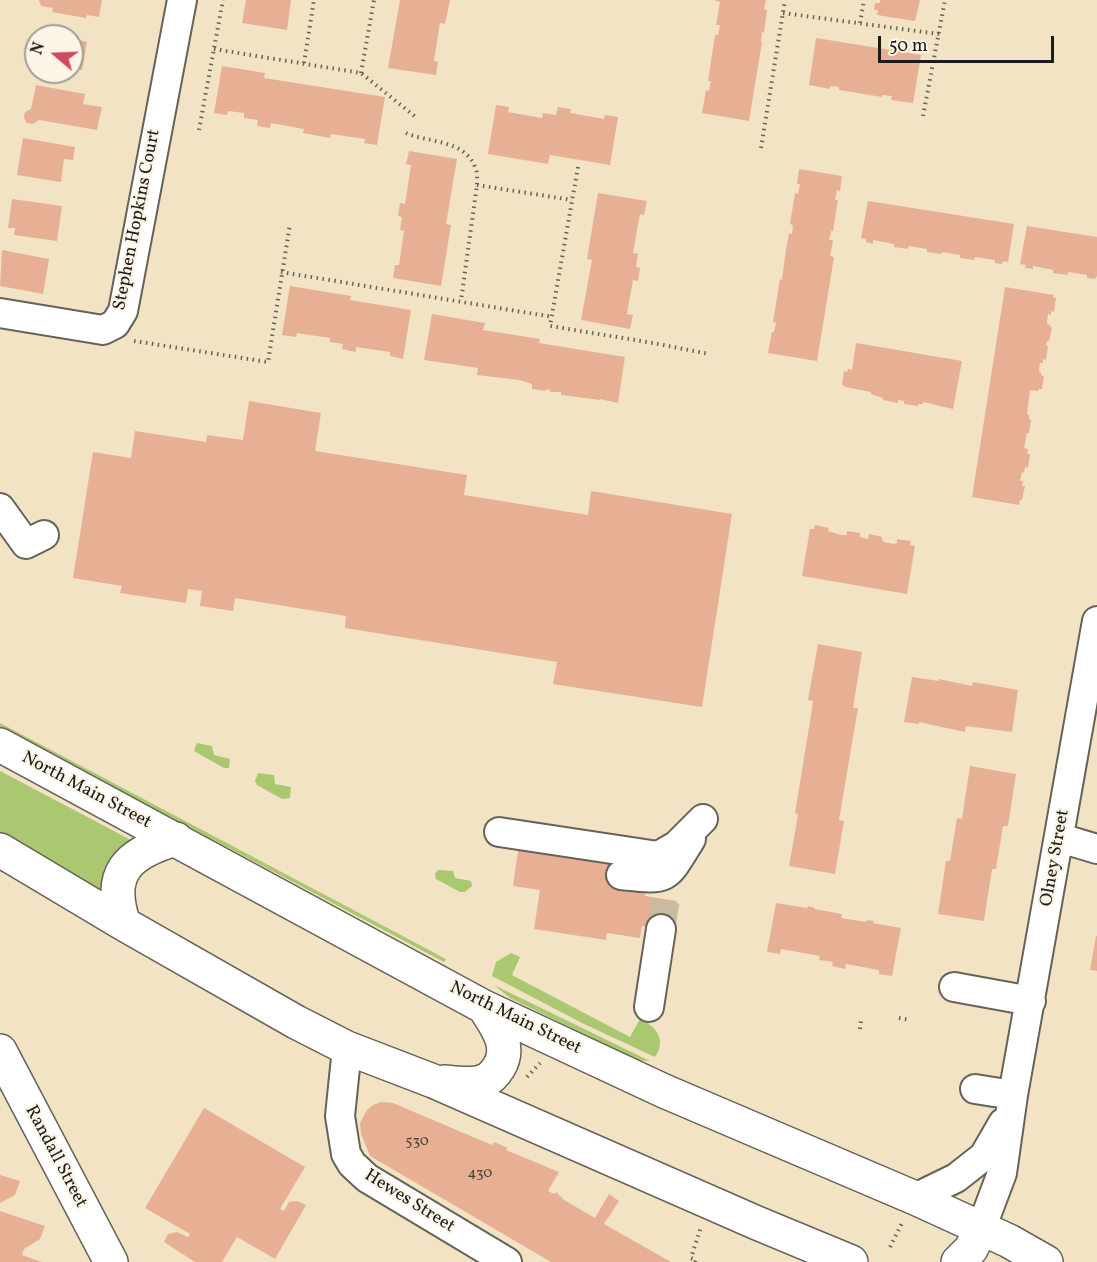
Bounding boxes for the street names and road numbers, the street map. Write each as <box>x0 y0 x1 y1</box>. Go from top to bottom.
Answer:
street label: Stephen Hopkins Court <box>110 128 166 312</box>
street label: North Main Street <box>17 748 155 834</box>
street label: Olney Street <box>1037 808 1075 908</box>
street label: North Main Street <box>446 978 584 1060</box>
street label: Randall Street <box>19 1102 91 1212</box>
street label: Hewes Street <box>360 1166 458 1238</box>

